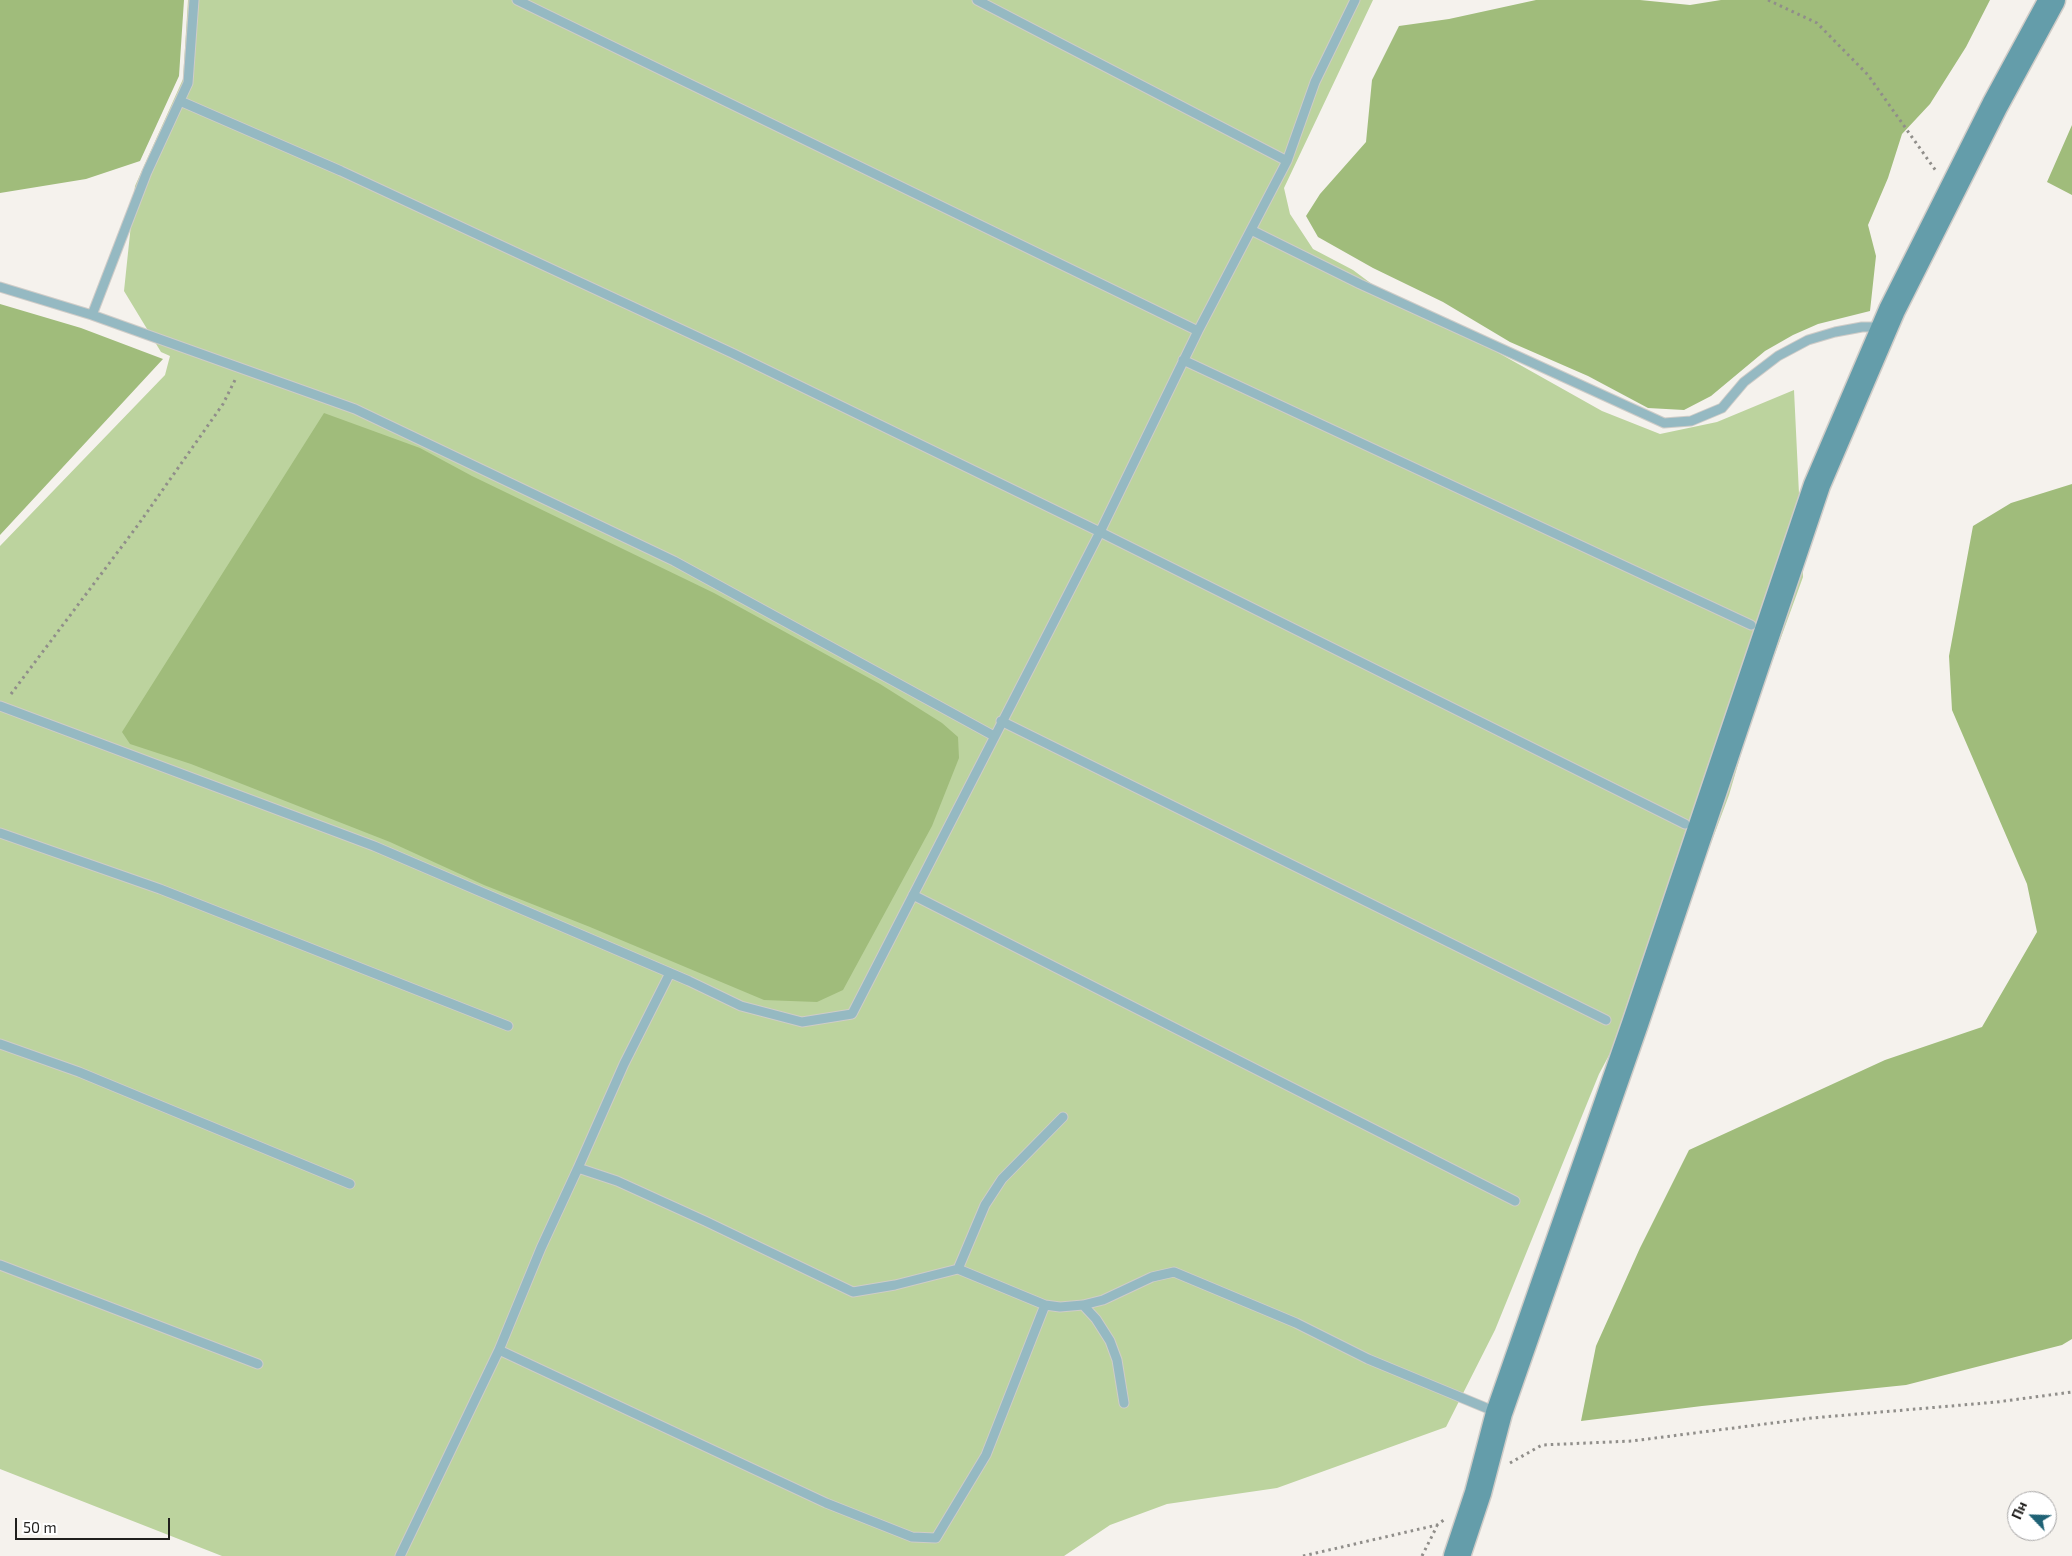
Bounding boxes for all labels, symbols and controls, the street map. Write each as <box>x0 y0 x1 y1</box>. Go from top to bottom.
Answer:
north arrow <box>2007 1491 2057 1541</box>
text: Пн <box>2007 1498 2030 1522</box>
scale bar <box>18 1508 172 1540</box>
text: 50 m <box>23 1518 57 1536</box>

